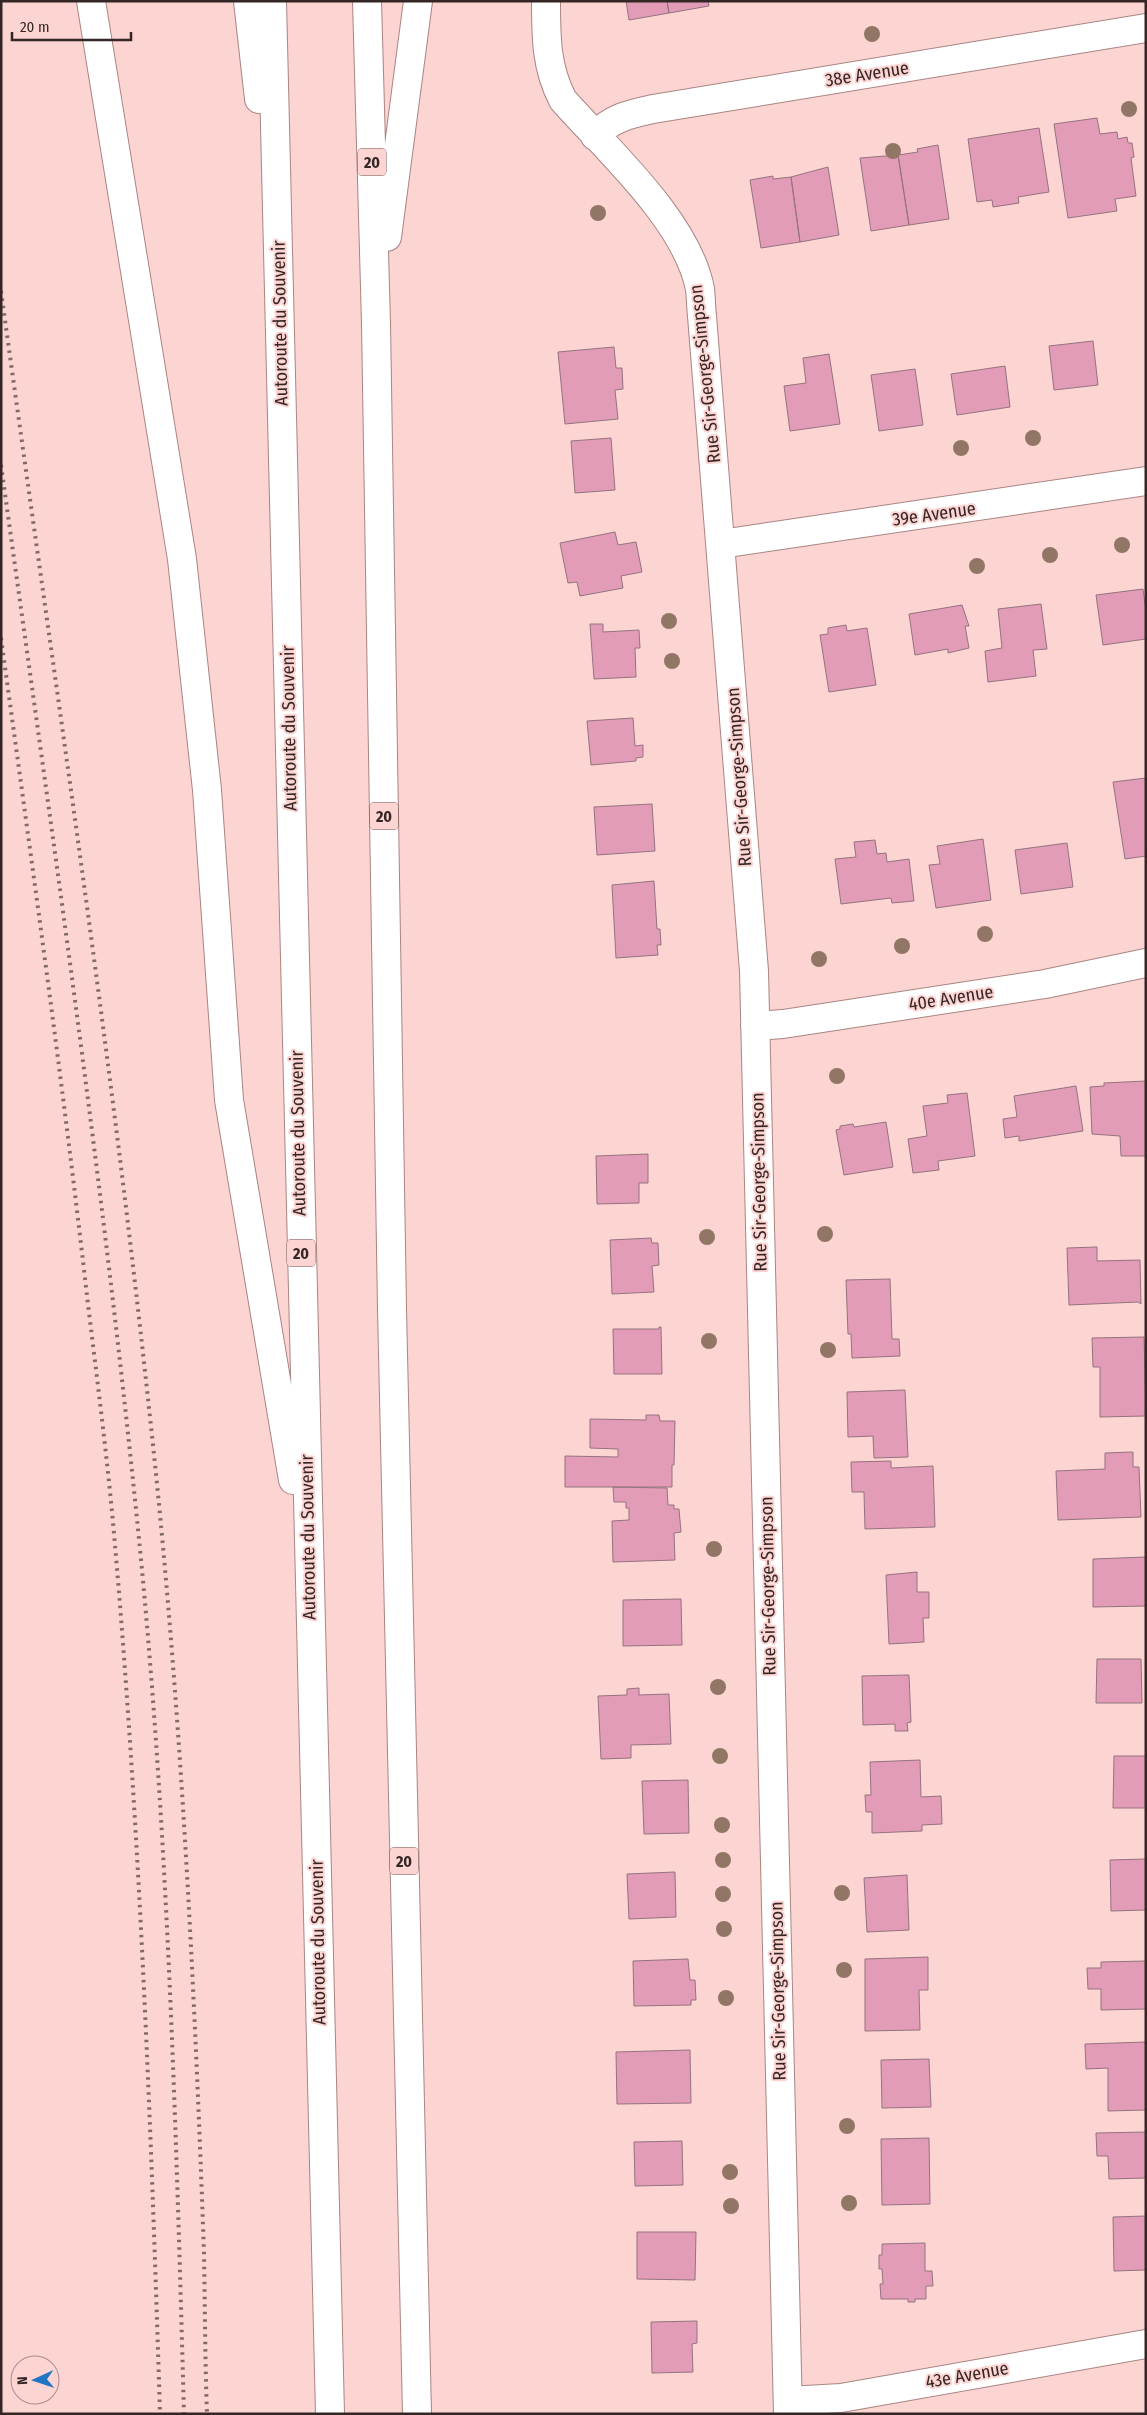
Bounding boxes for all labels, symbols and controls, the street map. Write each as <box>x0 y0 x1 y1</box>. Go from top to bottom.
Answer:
scale bar <box>12 10 131 42</box>
text: 20 m <box>20 18 50 36</box>
street label: 38e Avenue <box>824 57 910 91</box>
road number: 20 <box>358 148 386 176</box>
street label: Autoroute du Souvenir <box>268 239 292 406</box>
street label: Rue Sir-George-Simpson <box>685 284 725 464</box>
street label: 39e Avenue <box>891 497 977 531</box>
street label: Autoroute du Souvenir <box>277 644 301 811</box>
street label: Rue Sir-George-Simpson <box>722 687 756 867</box>
road number: 20 <box>370 802 398 829</box>
street label: 40e Avenue <box>907 980 995 1016</box>
street label: Autoroute du Souvenir <box>286 1049 310 1216</box>
street label: Rue Sir-George-Simpson <box>746 1092 772 1272</box>
road number: 20 <box>287 1240 315 1266</box>
street label: Autoroute du Souvenir <box>296 1453 320 1620</box>
street label: Rue Sir-George-Simpson <box>755 1496 781 1676</box>
road number: 20 <box>390 1848 418 1874</box>
street label: Autoroute du Souvenir <box>306 1858 330 2025</box>
street label: Rue Sir-George-Simpson <box>765 1901 791 2081</box>
north arrow <box>10 2355 60 2405</box>
street label: 43e Avenue <box>924 2357 1010 2393</box>
text: N <box>14 2376 31 2385</box>

